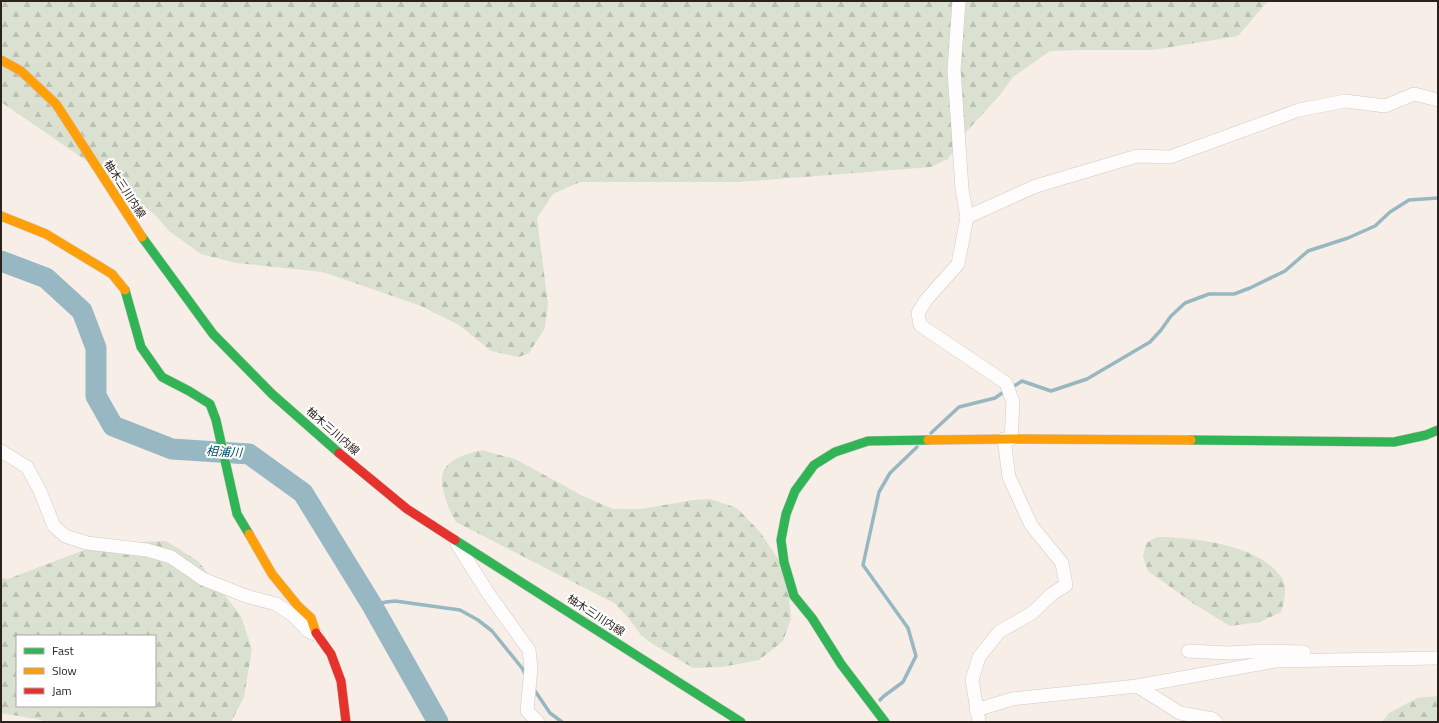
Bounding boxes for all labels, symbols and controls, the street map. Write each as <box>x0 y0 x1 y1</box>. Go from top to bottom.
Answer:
street label: 柚木三川内線 <box>100 157 150 221</box>
street label: 柚木三川内線 <box>303 403 363 459</box>
water label: 相浦川 <box>206 441 244 462</box>
street label: 柚木三川内線 <box>564 590 628 640</box>
legend <box>16 635 156 707</box>
text: Fast <box>52 641 75 660</box>
text: Slow <box>52 661 77 680</box>
text: Jam <box>52 681 72 700</box>

